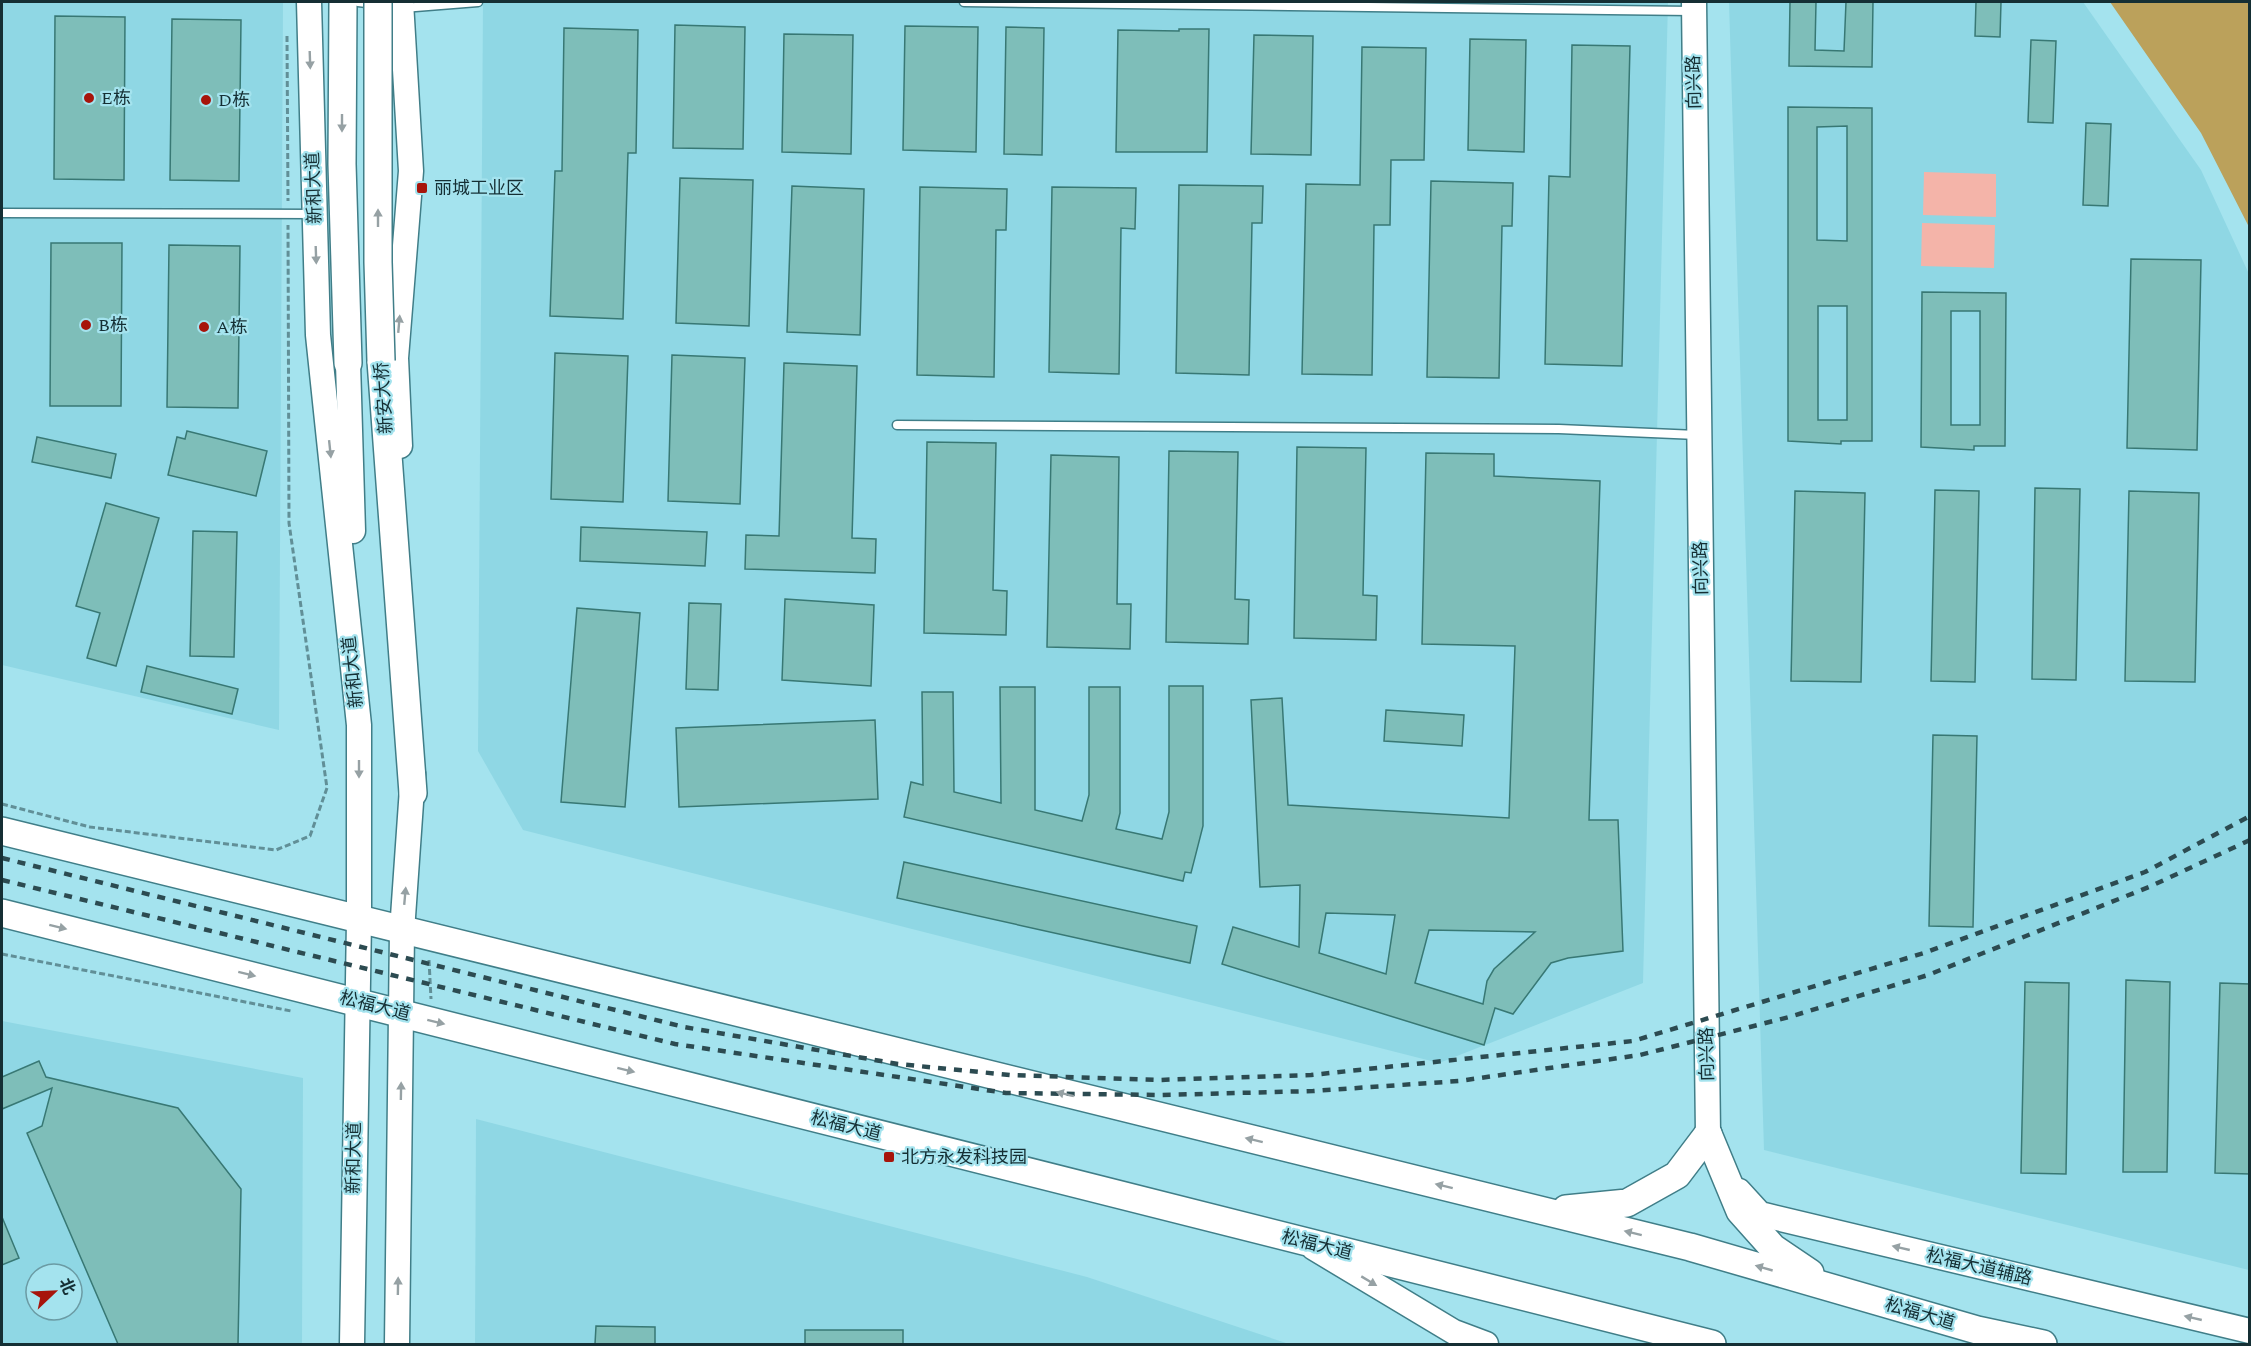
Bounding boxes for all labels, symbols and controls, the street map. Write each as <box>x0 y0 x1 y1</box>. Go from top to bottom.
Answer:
one-way arrow <box>306 50 315 69</box>
street label: 向兴路 <box>1680 55 1708 109</box>
place label: E栋 <box>101 85 131 112</box>
place label: D栋 <box>218 87 250 114</box>
marker: E栋 <box>82 91 96 105</box>
marker: D栋 <box>199 93 213 107</box>
one-way arrow <box>337 113 347 132</box>
street label: 新和大道 <box>299 152 329 224</box>
place label: 丽城工业区 <box>434 175 524 202</box>
marker: 丽城工业区 <box>415 181 429 195</box>
one-way arrow <box>373 209 383 228</box>
one-way arrow <box>311 245 321 264</box>
place label: B栋 <box>98 312 128 339</box>
place label: A栋 <box>216 314 248 341</box>
one-way arrow <box>394 314 404 333</box>
marker: B栋 <box>79 318 93 332</box>
marker: A栋 <box>197 320 211 334</box>
street label: 新安大桥 <box>368 361 400 435</box>
one-way arrow <box>325 440 335 459</box>
street label: 向兴路 <box>1687 541 1715 595</box>
street label: 新和大道 <box>336 635 370 709</box>
one-way arrow <box>354 759 364 778</box>
one-way arrow <box>400 887 410 906</box>
one-way arrow <box>49 923 67 933</box>
one-way arrow <box>238 970 257 980</box>
street label: 松福大道 <box>337 984 413 1028</box>
one-way arrow <box>427 1018 446 1028</box>
street label: 向兴路 <box>1693 1027 1721 1081</box>
one-way arrow <box>616 1066 635 1076</box>
one-way arrow <box>396 1082 406 1101</box>
one-way arrow <box>1056 1088 1074 1098</box>
street label: 松福大道 <box>808 1104 884 1148</box>
street label: 新和大道 <box>340 1122 368 1194</box>
one-way arrow <box>1245 1134 1264 1144</box>
place label: 北方永发科技园 <box>901 1144 1027 1171</box>
marker: 北方永发科技园 <box>882 1150 896 1164</box>
one-way arrow <box>1435 1181 1453 1191</box>
street label: 松福大道 <box>1279 1223 1355 1267</box>
one-way arrow <box>1624 1227 1642 1237</box>
street label: 松福大道辅路 <box>1923 1242 2035 1292</box>
one-way arrow <box>1891 1243 1910 1252</box>
north arrow <box>24 1262 84 1322</box>
one-way arrow <box>1755 1263 1773 1272</box>
text: 北 <box>53 1274 81 1299</box>
one-way arrow <box>1361 1276 1377 1287</box>
one-way arrow <box>393 1277 403 1296</box>
street label: 松福大道 <box>1882 1291 1958 1337</box>
one-way arrow <box>2183 1312 2202 1322</box>

